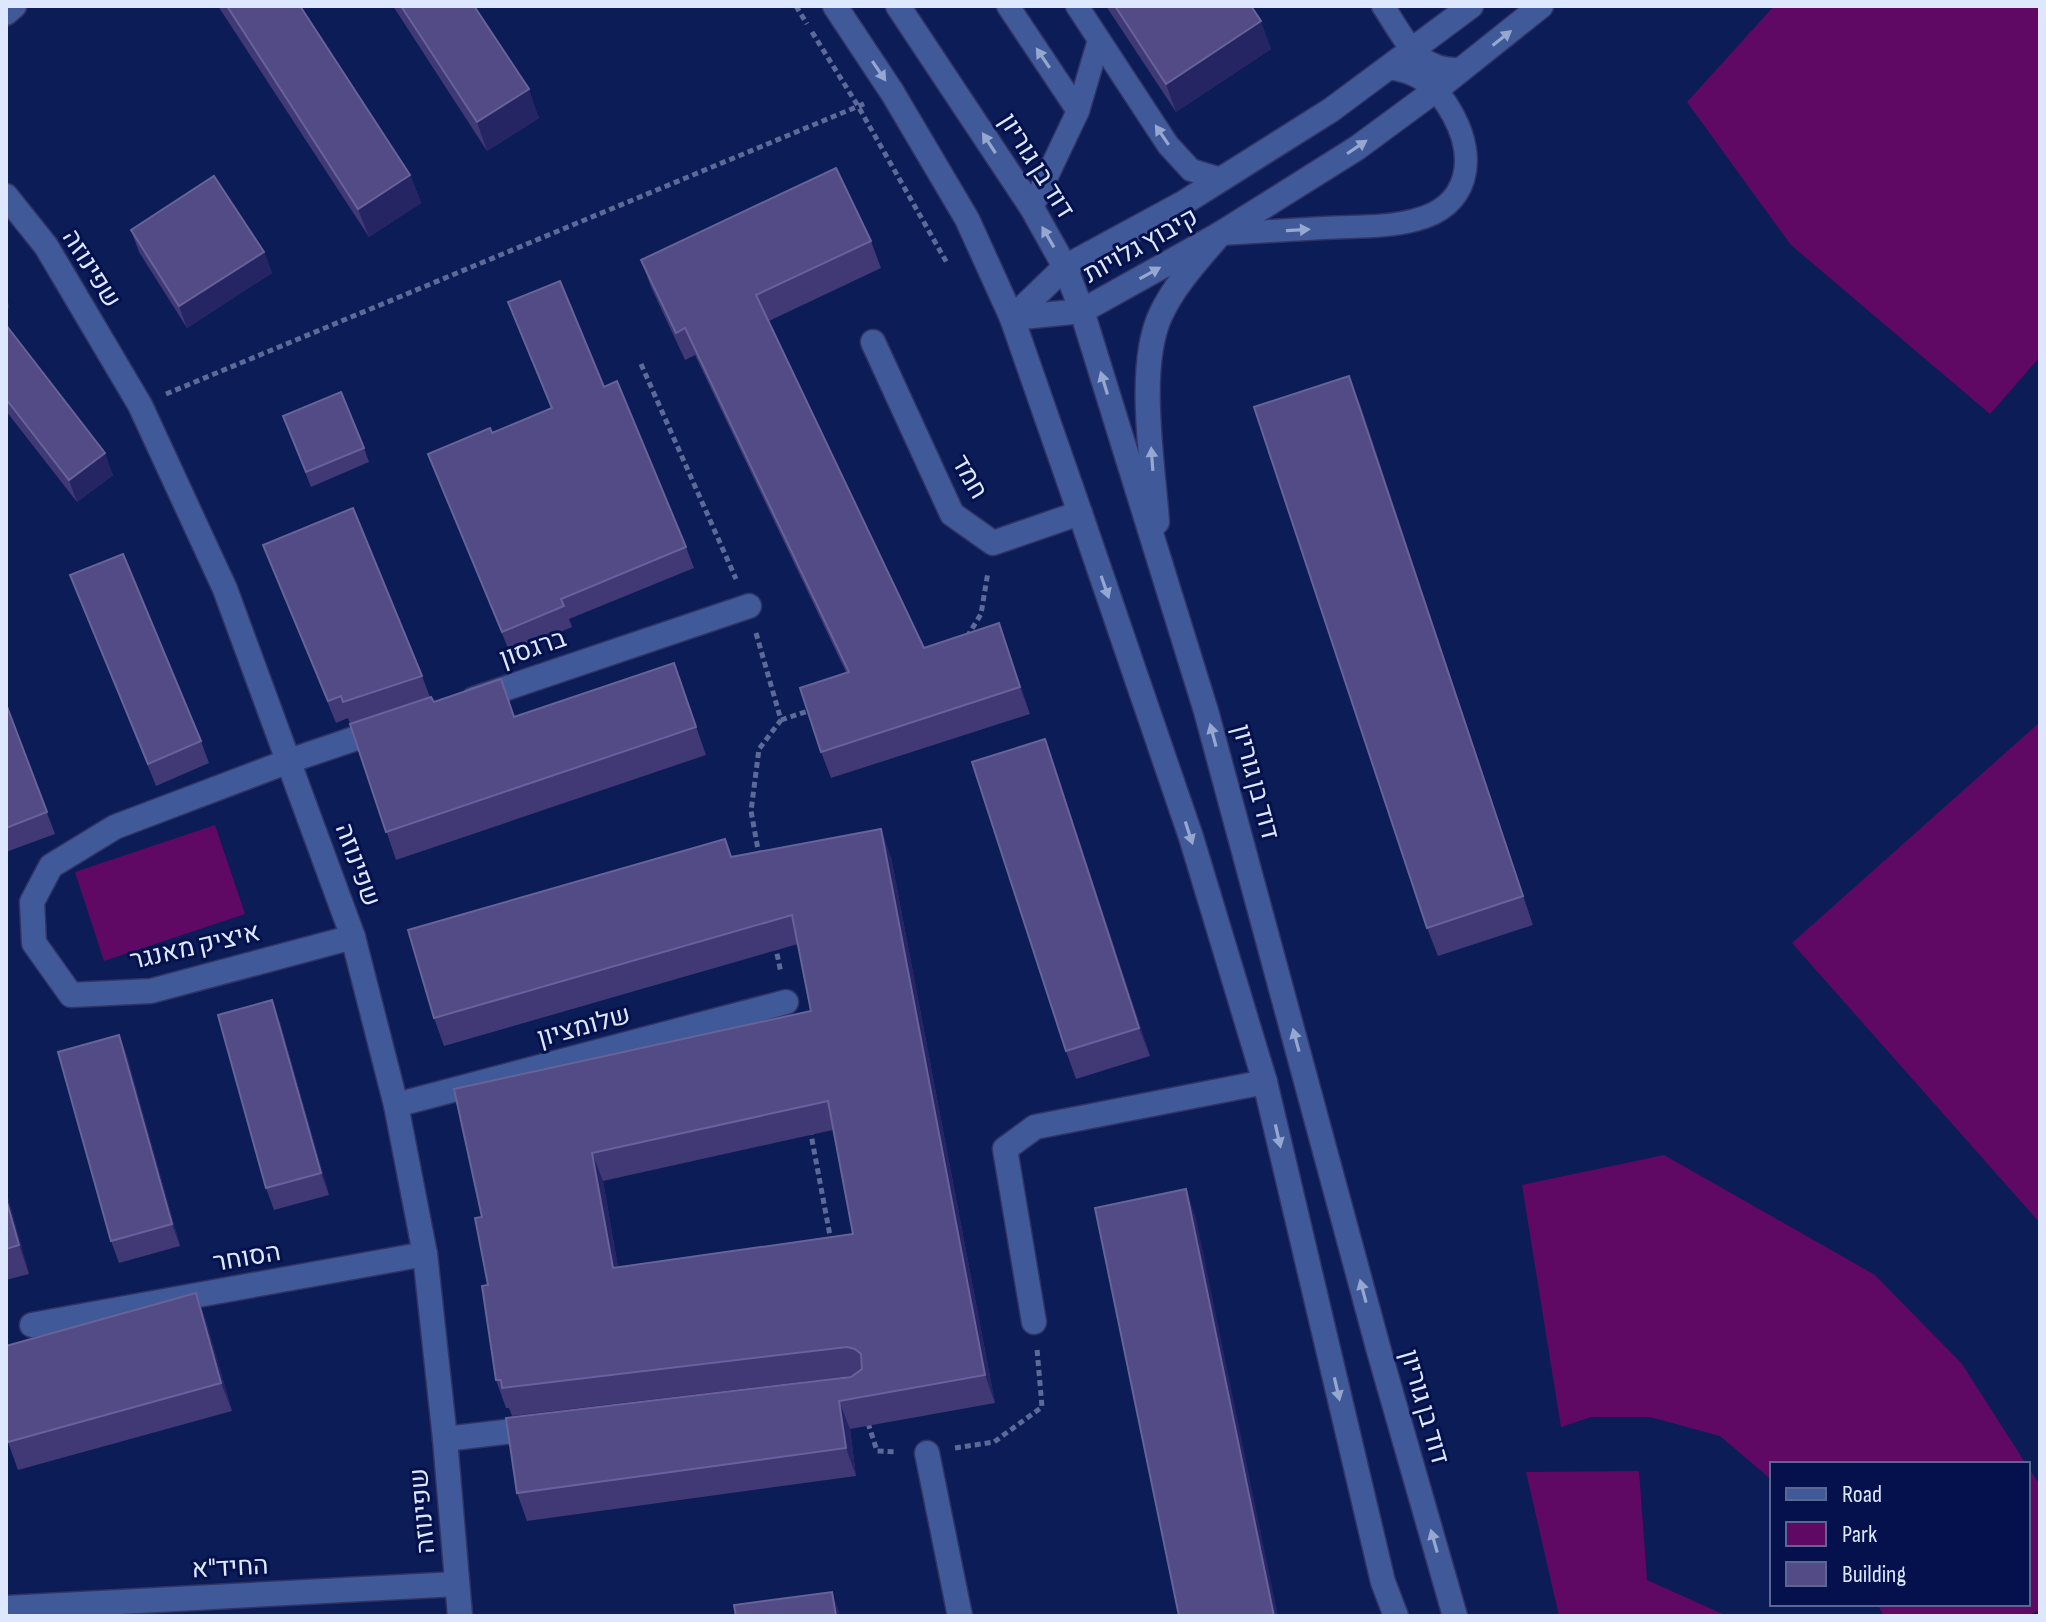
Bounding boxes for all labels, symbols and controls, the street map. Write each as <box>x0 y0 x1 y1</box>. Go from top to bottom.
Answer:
one-way arrow <box>1492 31 1513 47</box>
one-way arrow <box>1036 48 1051 69</box>
one-way arrow <box>871 60 885 82</box>
street label: דוד בן גוריון <box>992 108 1080 224</box>
one-way arrow <box>1155 124 1170 145</box>
one-way arrow <box>981 133 996 154</box>
one-way arrow <box>1346 140 1367 155</box>
street label: קיבוץ גלויות <box>1078 202 1204 290</box>
one-way arrow <box>1286 223 1311 236</box>
street label: שפינוזה <box>55 224 127 314</box>
one-way arrow <box>1041 226 1055 249</box>
one-way arrow <box>1139 266 1161 280</box>
one-way arrow <box>1097 370 1110 394</box>
one-way arrow <box>1145 446 1158 471</box>
street label: חמד <box>944 449 994 505</box>
one-way arrow <box>1100 575 1112 599</box>
street label: ברגסון <box>496 623 571 675</box>
street label: דוד בן גוריון <box>1225 721 1285 843</box>
one-way arrow <box>1206 722 1218 747</box>
street label: שפינוזה <box>328 819 386 911</box>
one-way arrow <box>1184 821 1196 845</box>
street label: איציק מאנגר <box>127 917 263 977</box>
street label: שלומציון <box>534 1000 634 1054</box>
one-way arrow <box>1289 1027 1301 1052</box>
one-way arrow <box>1272 1124 1284 1149</box>
street label: הסוחר <box>211 1237 283 1279</box>
one-way arrow <box>1356 1278 1369 1302</box>
street label: דוד בן גוריון <box>1393 1346 1455 1468</box>
one-way arrow <box>1331 1377 1344 1402</box>
legend <box>1770 1462 2030 1606</box>
street label: שפינוזה <box>404 1467 442 1555</box>
text: Road <box>1842 1480 1882 1509</box>
text: Park <box>1842 1520 1877 1549</box>
one-way arrow <box>1427 1528 1440 1552</box>
street label: החיד"א <box>191 1551 269 1585</box>
text: Building <box>1842 1560 1906 1589</box>

